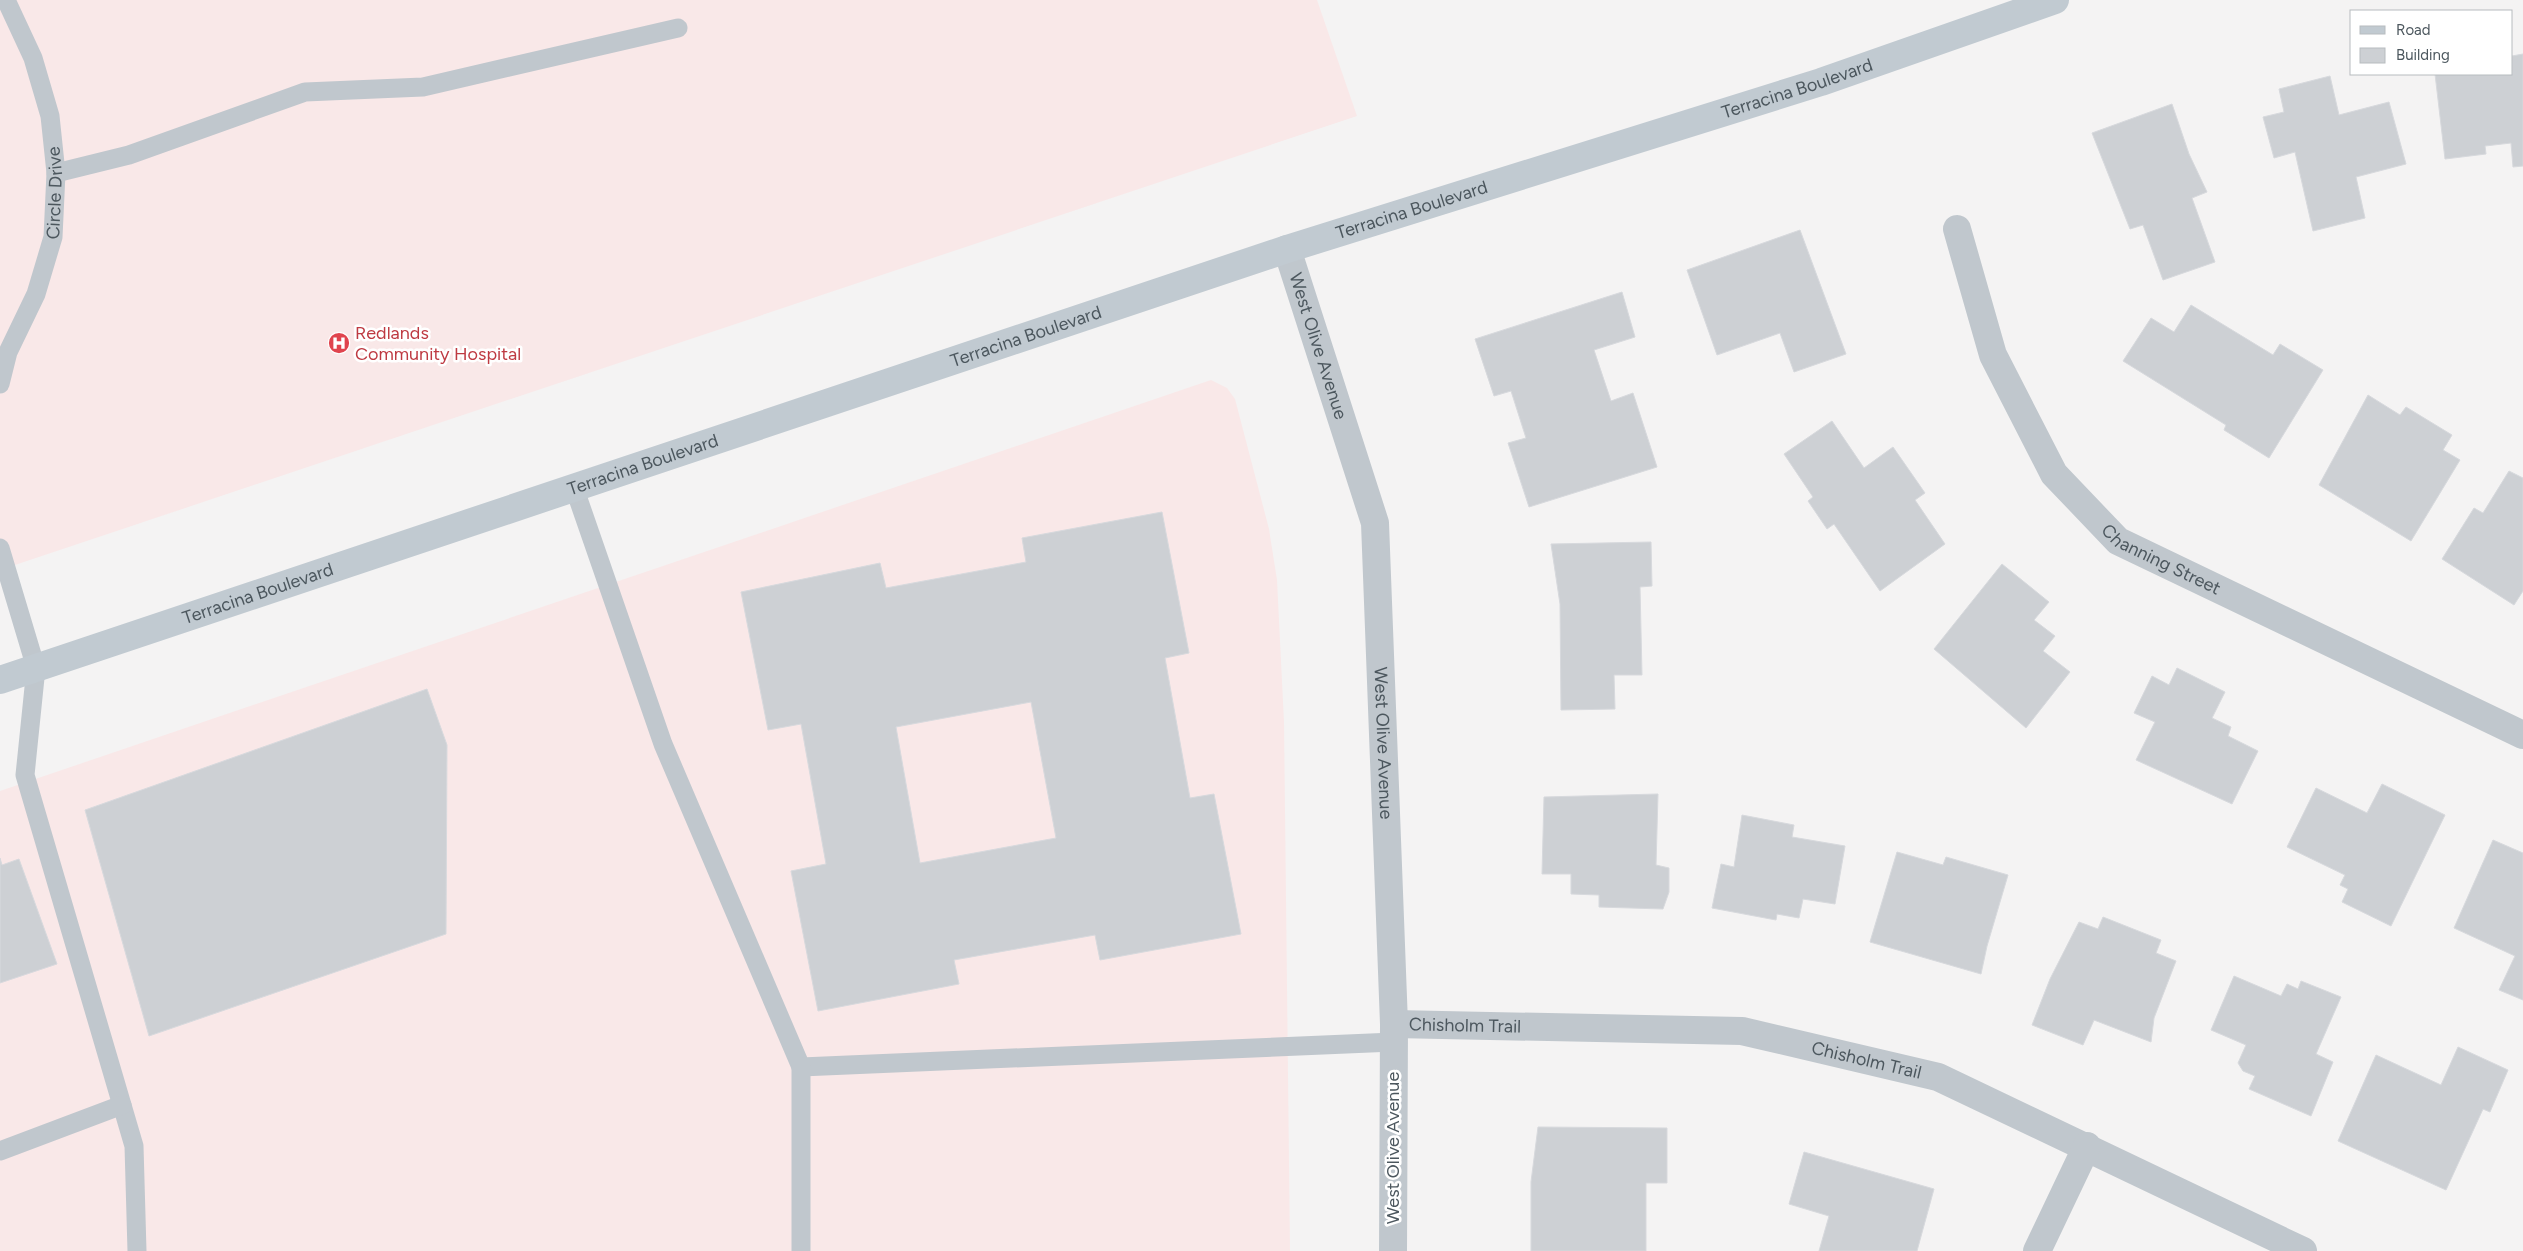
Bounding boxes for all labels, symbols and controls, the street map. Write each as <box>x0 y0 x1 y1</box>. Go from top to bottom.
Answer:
legend <box>2350 10 2513 75</box>
text: Road <box>2396 21 2431 39</box>
text: Building <box>2396 46 2450 64</box>
street label: Terracina Boulevard <box>1719 54 1876 123</box>
street label: Circle Drive <box>42 145 67 240</box>
street label: Terracina Boulevard <box>1333 176 1490 244</box>
street label: West Olive Avenue <box>1284 270 1352 422</box>
street label: Terracina Boulevard <box>948 301 1104 372</box>
place label: Redlands Community Hospital <box>355 322 521 365</box>
hospital icon: Redlands Community Hospital <box>327 331 351 355</box>
street label: Terracina Boulevard <box>565 429 721 500</box>
street label: Channing Street <box>2097 519 2224 600</box>
street label: Terracina Boulevard <box>180 558 336 629</box>
street label: West Olive Avenue <box>1369 666 1397 820</box>
street label: Chisholm Trail <box>1409 1013 1521 1038</box>
street label: Chisholm Trail <box>1809 1037 1924 1084</box>
street label: West Olive Avenue <box>1382 1072 1404 1224</box>

